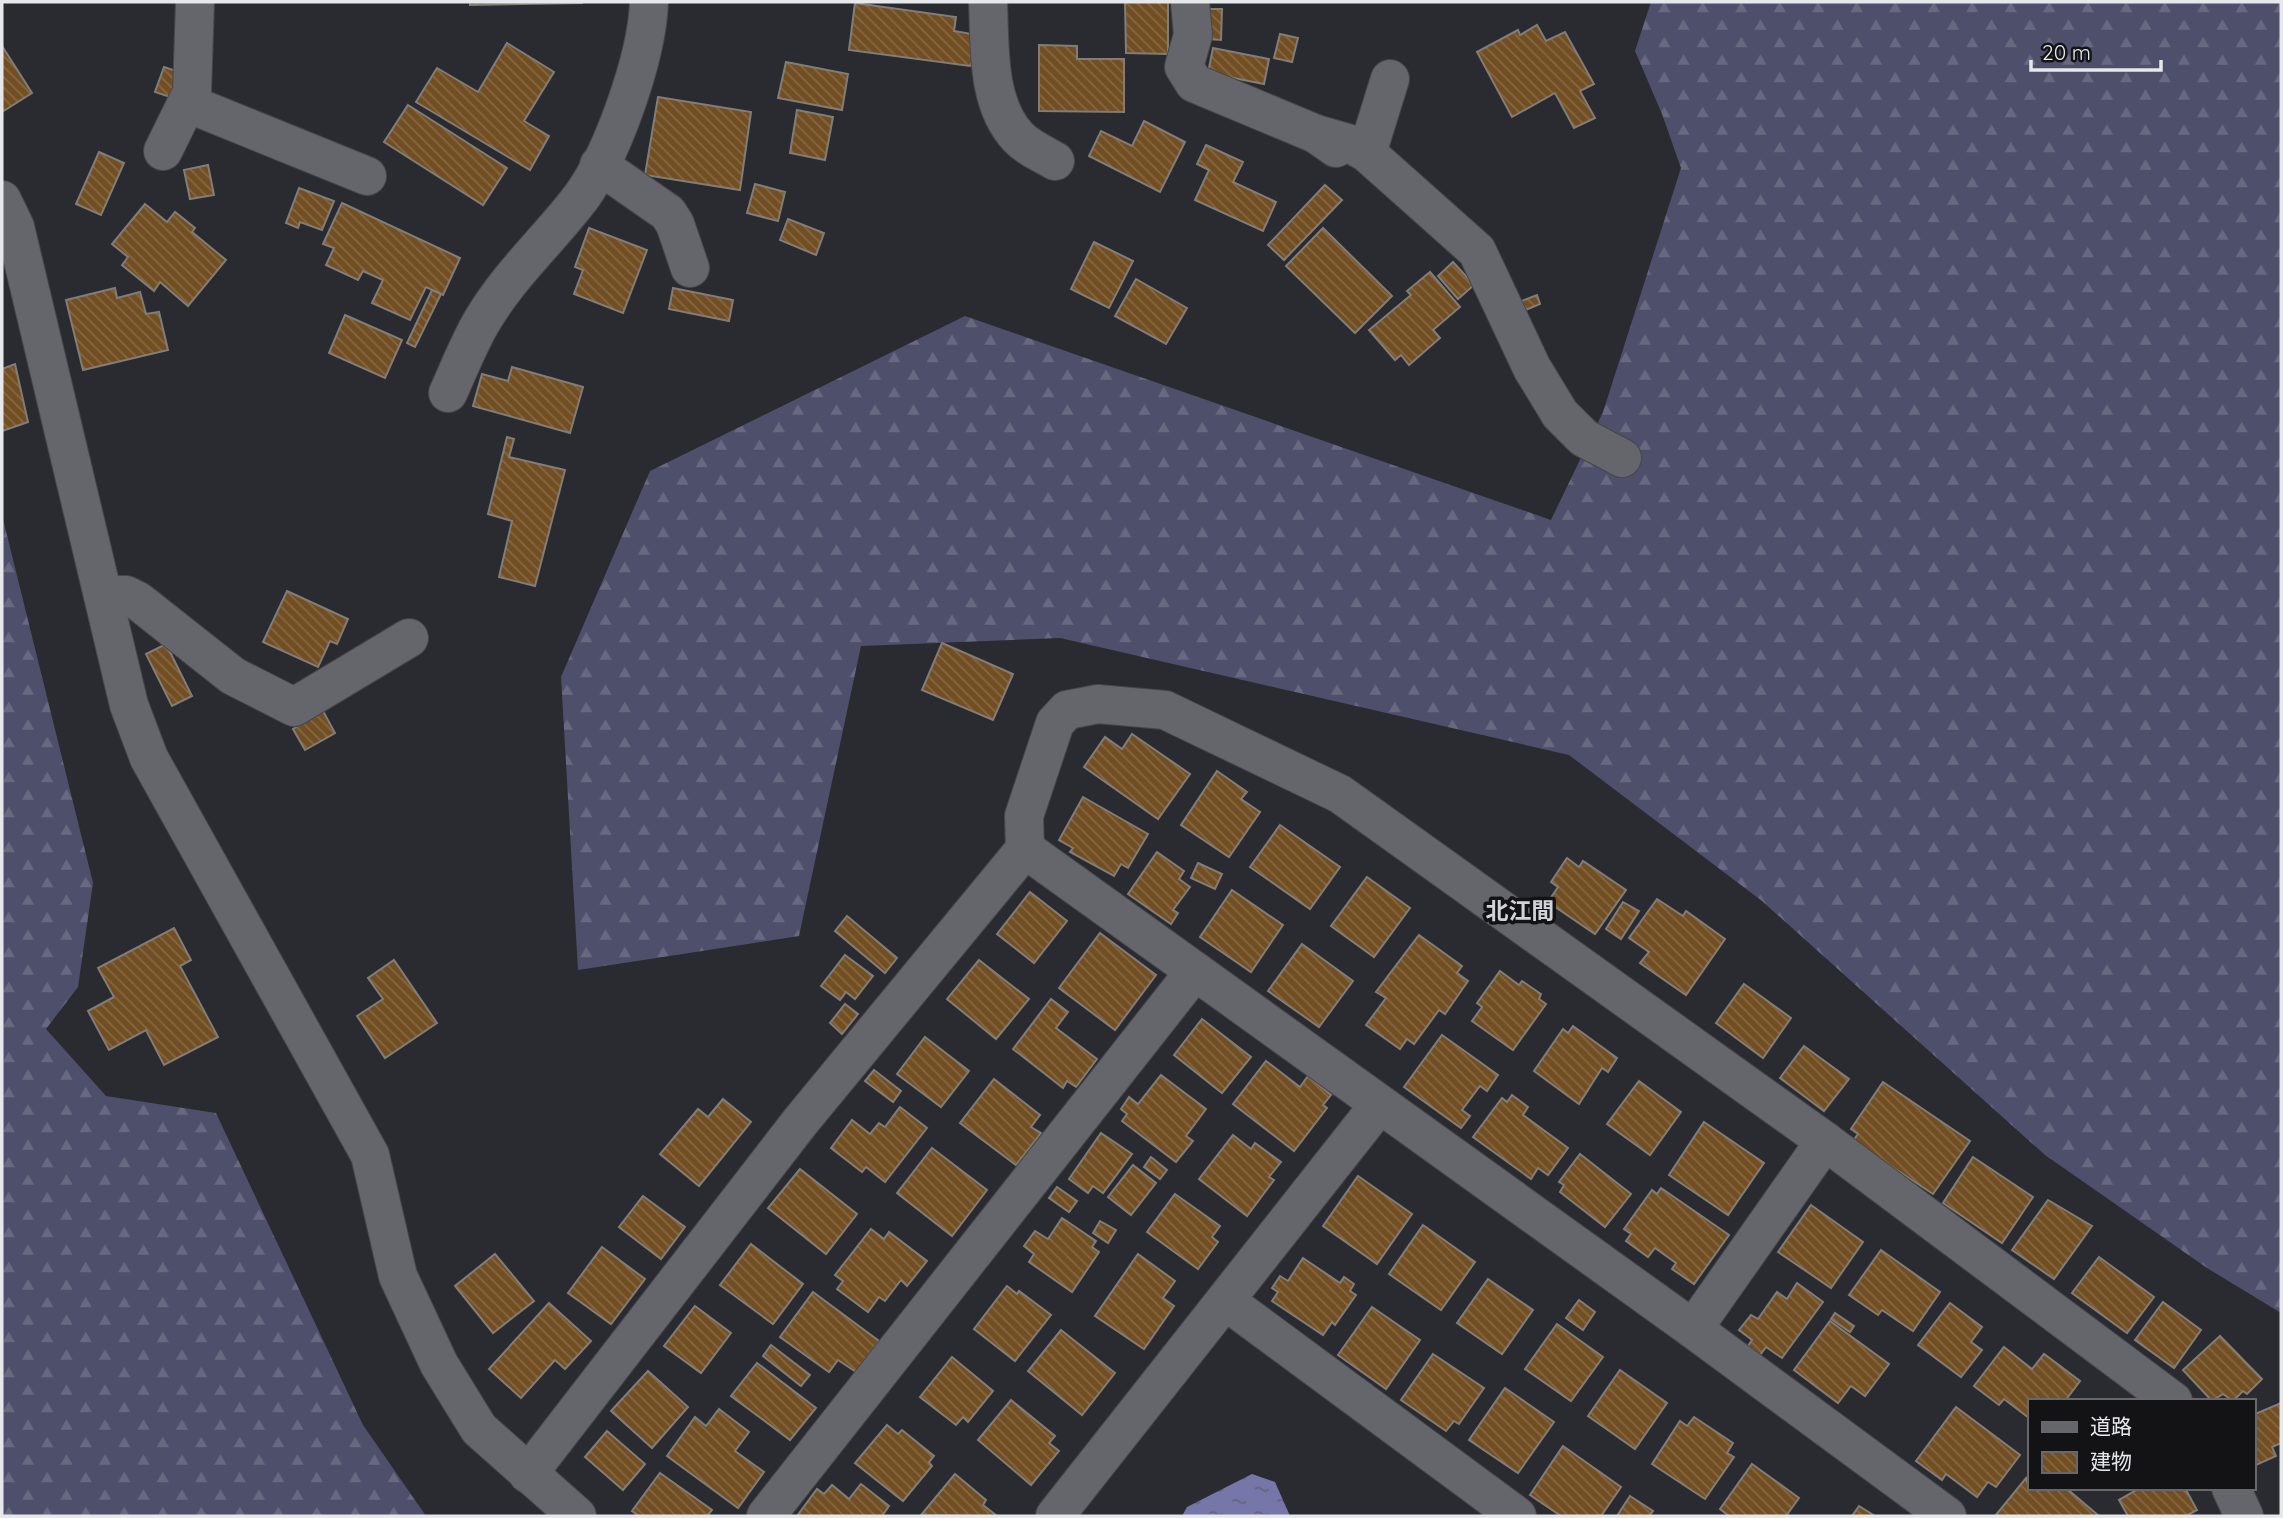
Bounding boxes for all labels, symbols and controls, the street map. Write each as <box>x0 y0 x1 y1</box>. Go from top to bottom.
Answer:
scale bar <box>2031 28 2160 72</box>
text: 20 m <box>2042 39 2091 65</box>
district label: 北江間 <box>1486 896 1555 925</box>
legend <box>2028 1399 2255 1490</box>
text: 道路 <box>2090 1413 2132 1439</box>
text: 建物 <box>2090 1448 2132 1474</box>

